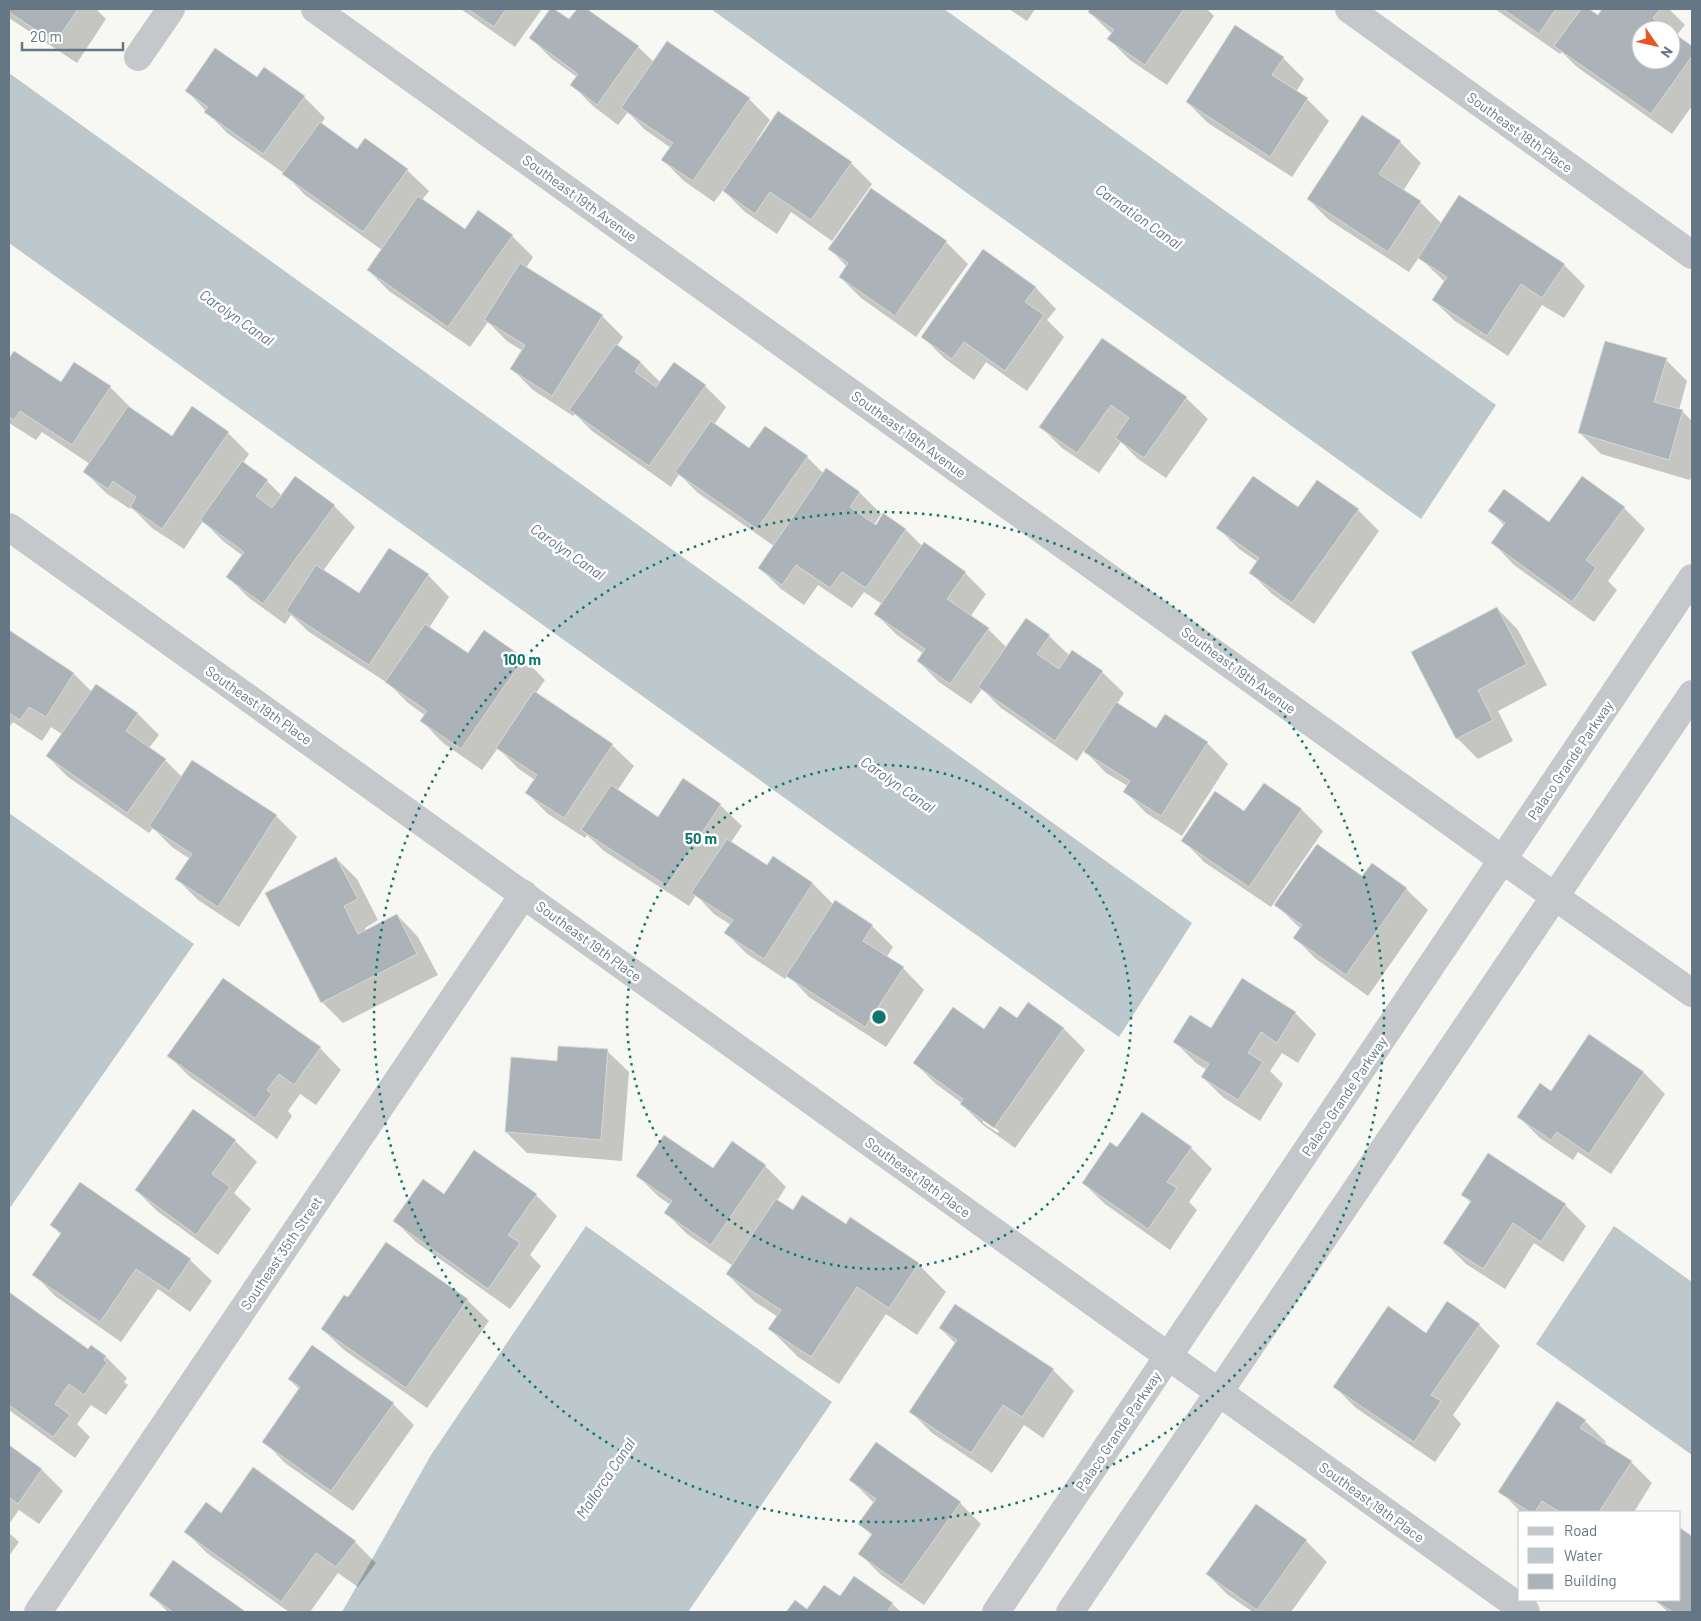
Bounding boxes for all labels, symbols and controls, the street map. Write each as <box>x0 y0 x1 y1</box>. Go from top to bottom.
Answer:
scale bar <box>22 20 124 52</box>
north arrow <box>1631 20 1681 70</box>
text: 20 m <box>30 27 62 45</box>
text: N <box>1658 44 1677 61</box>
street label: Southeast 18th Place <box>1464 88 1576 176</box>
street label: Southeast 19th Avenue <box>520 151 640 245</box>
water label: Carnation Canal <box>1092 180 1186 253</box>
water label: Carolyn Canal <box>196 285 278 350</box>
street label: Southeast 19th Avenue <box>849 387 969 481</box>
water label: Carolyn Canal <box>527 519 609 584</box>
street label: Southeast 19th Avenue <box>1179 623 1299 717</box>
text: 100 m <box>503 650 541 668</box>
street label: Southeast 19th Place <box>203 662 315 748</box>
street label: Palaco Grande Parkway <box>1524 697 1617 823</box>
water label: Carolyn Canal <box>857 752 939 817</box>
text: 50 m <box>685 829 717 847</box>
street label: Southeast 19th Place <box>533 897 645 985</box>
centre of rings <box>870 1008 888 1026</box>
street label: Palaco Grande Parkway <box>1298 1033 1391 1159</box>
street label: Southeast 19th Place <box>862 1133 974 1221</box>
street label: Southeast 35th Street <box>237 1193 325 1313</box>
street label: Palaco Grande Parkway <box>1072 1368 1165 1494</box>
water label: Mallorca Canal <box>572 1434 639 1521</box>
street label: Southeast 19th Place <box>1316 1458 1428 1546</box>
legend <box>1518 1511 1681 1601</box>
text: Road <box>1564 1521 1597 1539</box>
text: Water <box>1564 1546 1603 1564</box>
text: Building <box>1564 1571 1617 1589</box>

